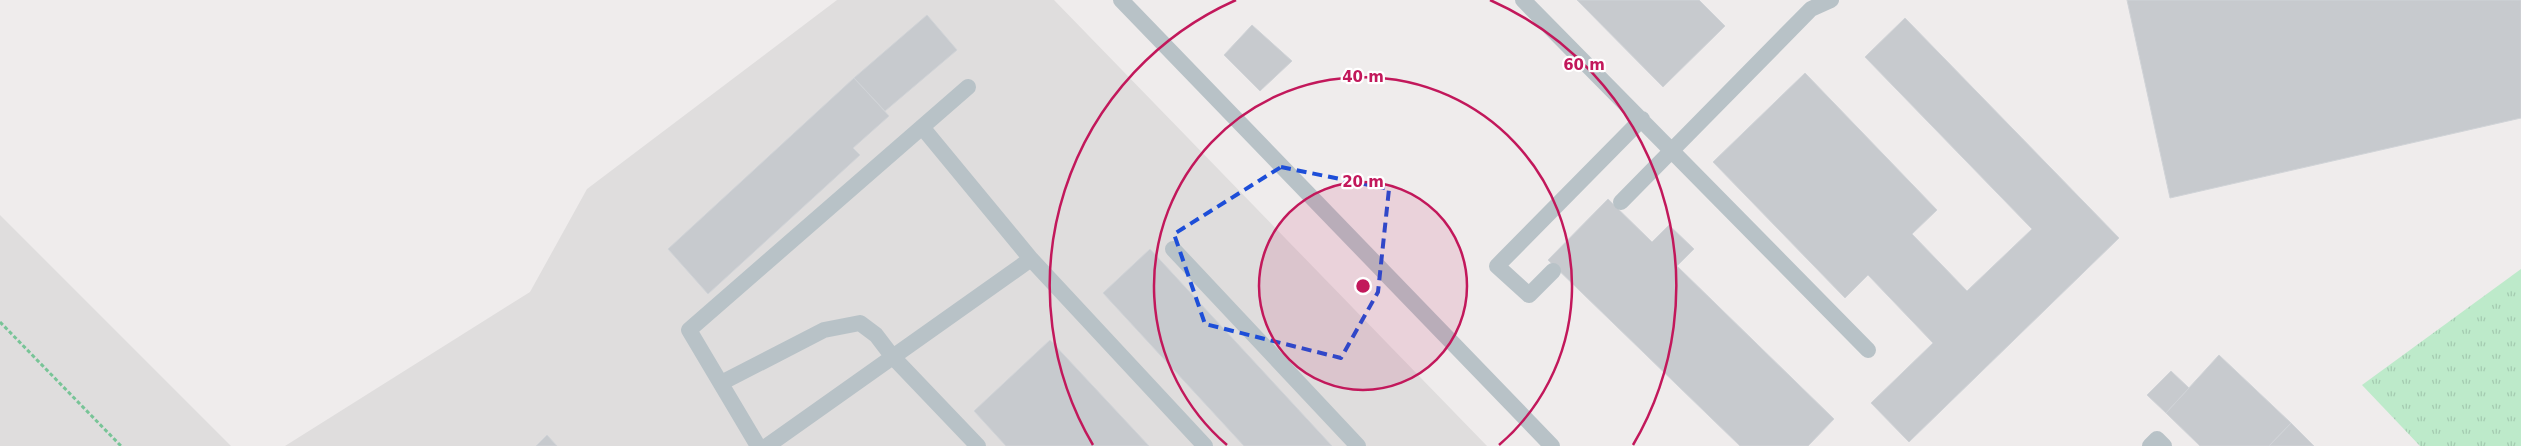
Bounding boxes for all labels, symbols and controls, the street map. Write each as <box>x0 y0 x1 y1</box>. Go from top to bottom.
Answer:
text: 60 m <box>1563 56 1605 74</box>
text: 40 m <box>1342 68 1384 86</box>
text: 20 m <box>1342 173 1384 191</box>
centre of rings <box>1354 277 1372 295</box>

